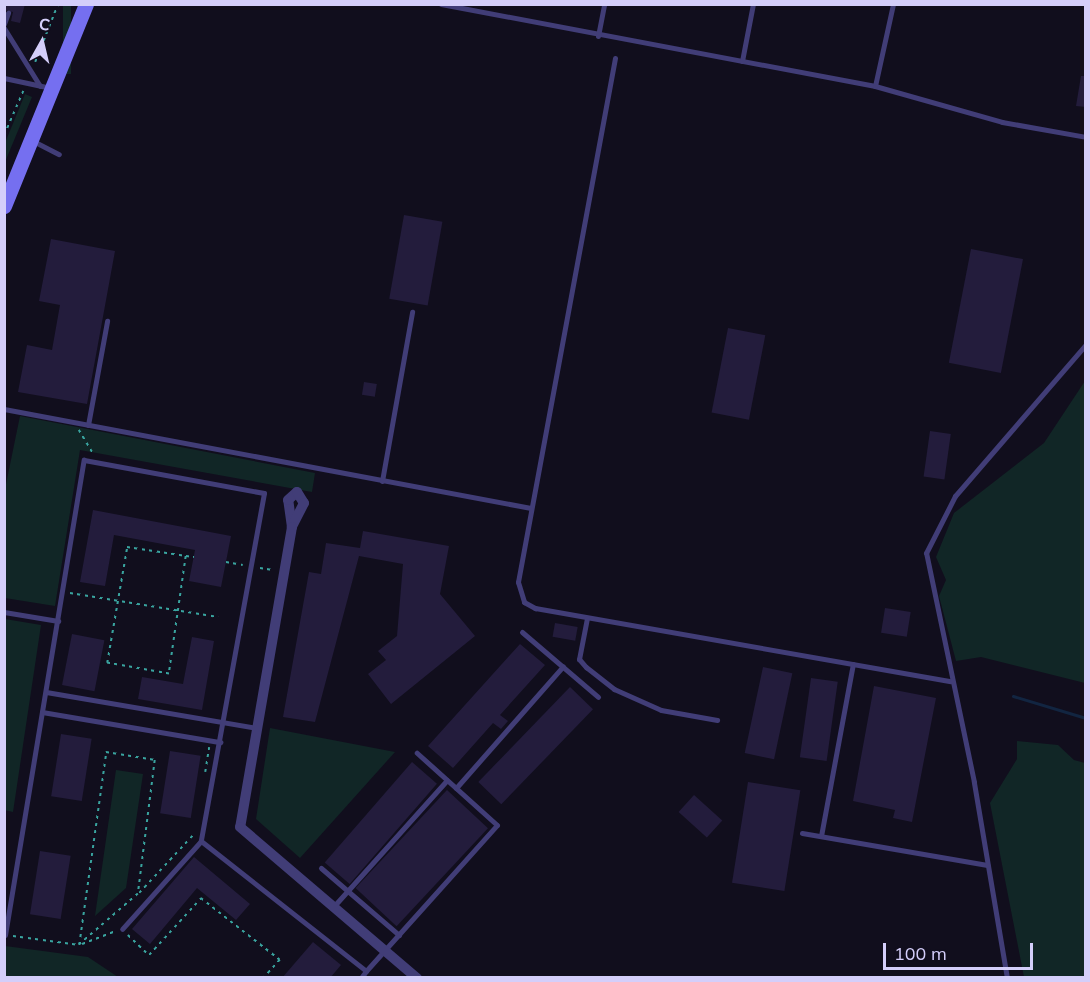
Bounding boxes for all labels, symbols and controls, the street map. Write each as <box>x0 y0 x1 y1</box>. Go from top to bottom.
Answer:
north arrow <box>12 12 72 72</box>
text: С <box>38 14 51 35</box>
scale bar <box>886 931 1036 969</box>
text: 100 m <box>894 942 947 965</box>

